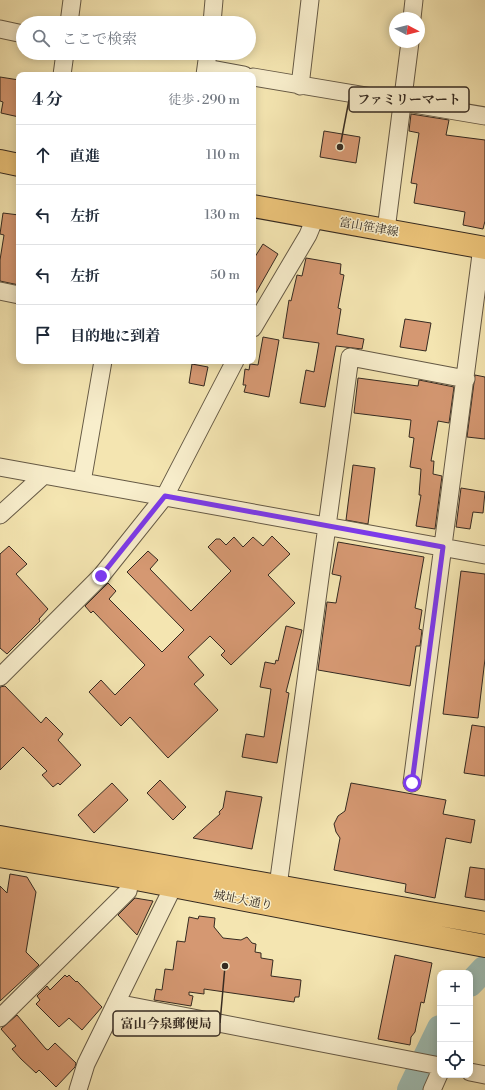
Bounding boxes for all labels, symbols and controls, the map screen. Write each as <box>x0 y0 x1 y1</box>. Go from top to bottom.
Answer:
north arrow <box>389 12 425 48</box>
search box <box>16 16 256 60</box>
icon: search <box>30 27 52 49</box>
text: ここで検索 <box>62 30 137 49</box>
callout: ファミリーマート <box>349 87 469 112</box>
text: 4 分 <box>32 89 63 111</box>
text: 徒歩 · 290 m <box>169 92 240 108</box>
text: ファミリーマート <box>357 92 461 108</box>
icon: ahead <box>32 144 54 166</box>
text: 直進 <box>70 147 100 166</box>
text: 110 m <box>206 147 240 163</box>
icon: left <box>32 204 54 226</box>
text: 左折 <box>70 207 100 226</box>
text: 130 m <box>205 207 240 223</box>
street label: 富山笹津線 <box>338 215 400 240</box>
icon: left <box>32 264 54 286</box>
text: 左折 <box>70 267 100 286</box>
text: 50 m <box>210 267 240 283</box>
icon: arrive <box>32 324 54 346</box>
text: 目的地に到着 <box>70 327 160 346</box>
route end <box>92 567 110 585</box>
route start <box>403 774 421 792</box>
street label: 城址大通り <box>212 887 274 914</box>
map controls <box>437 970 473 1078</box>
button: + <box>437 970 473 1006</box>
button: − <box>437 1006 473 1042</box>
callout: 富山今泉郵便局 <box>113 1011 220 1036</box>
text: 富山今泉郵便局 <box>120 1016 212 1032</box>
button: locate <box>437 1042 473 1078</box>

